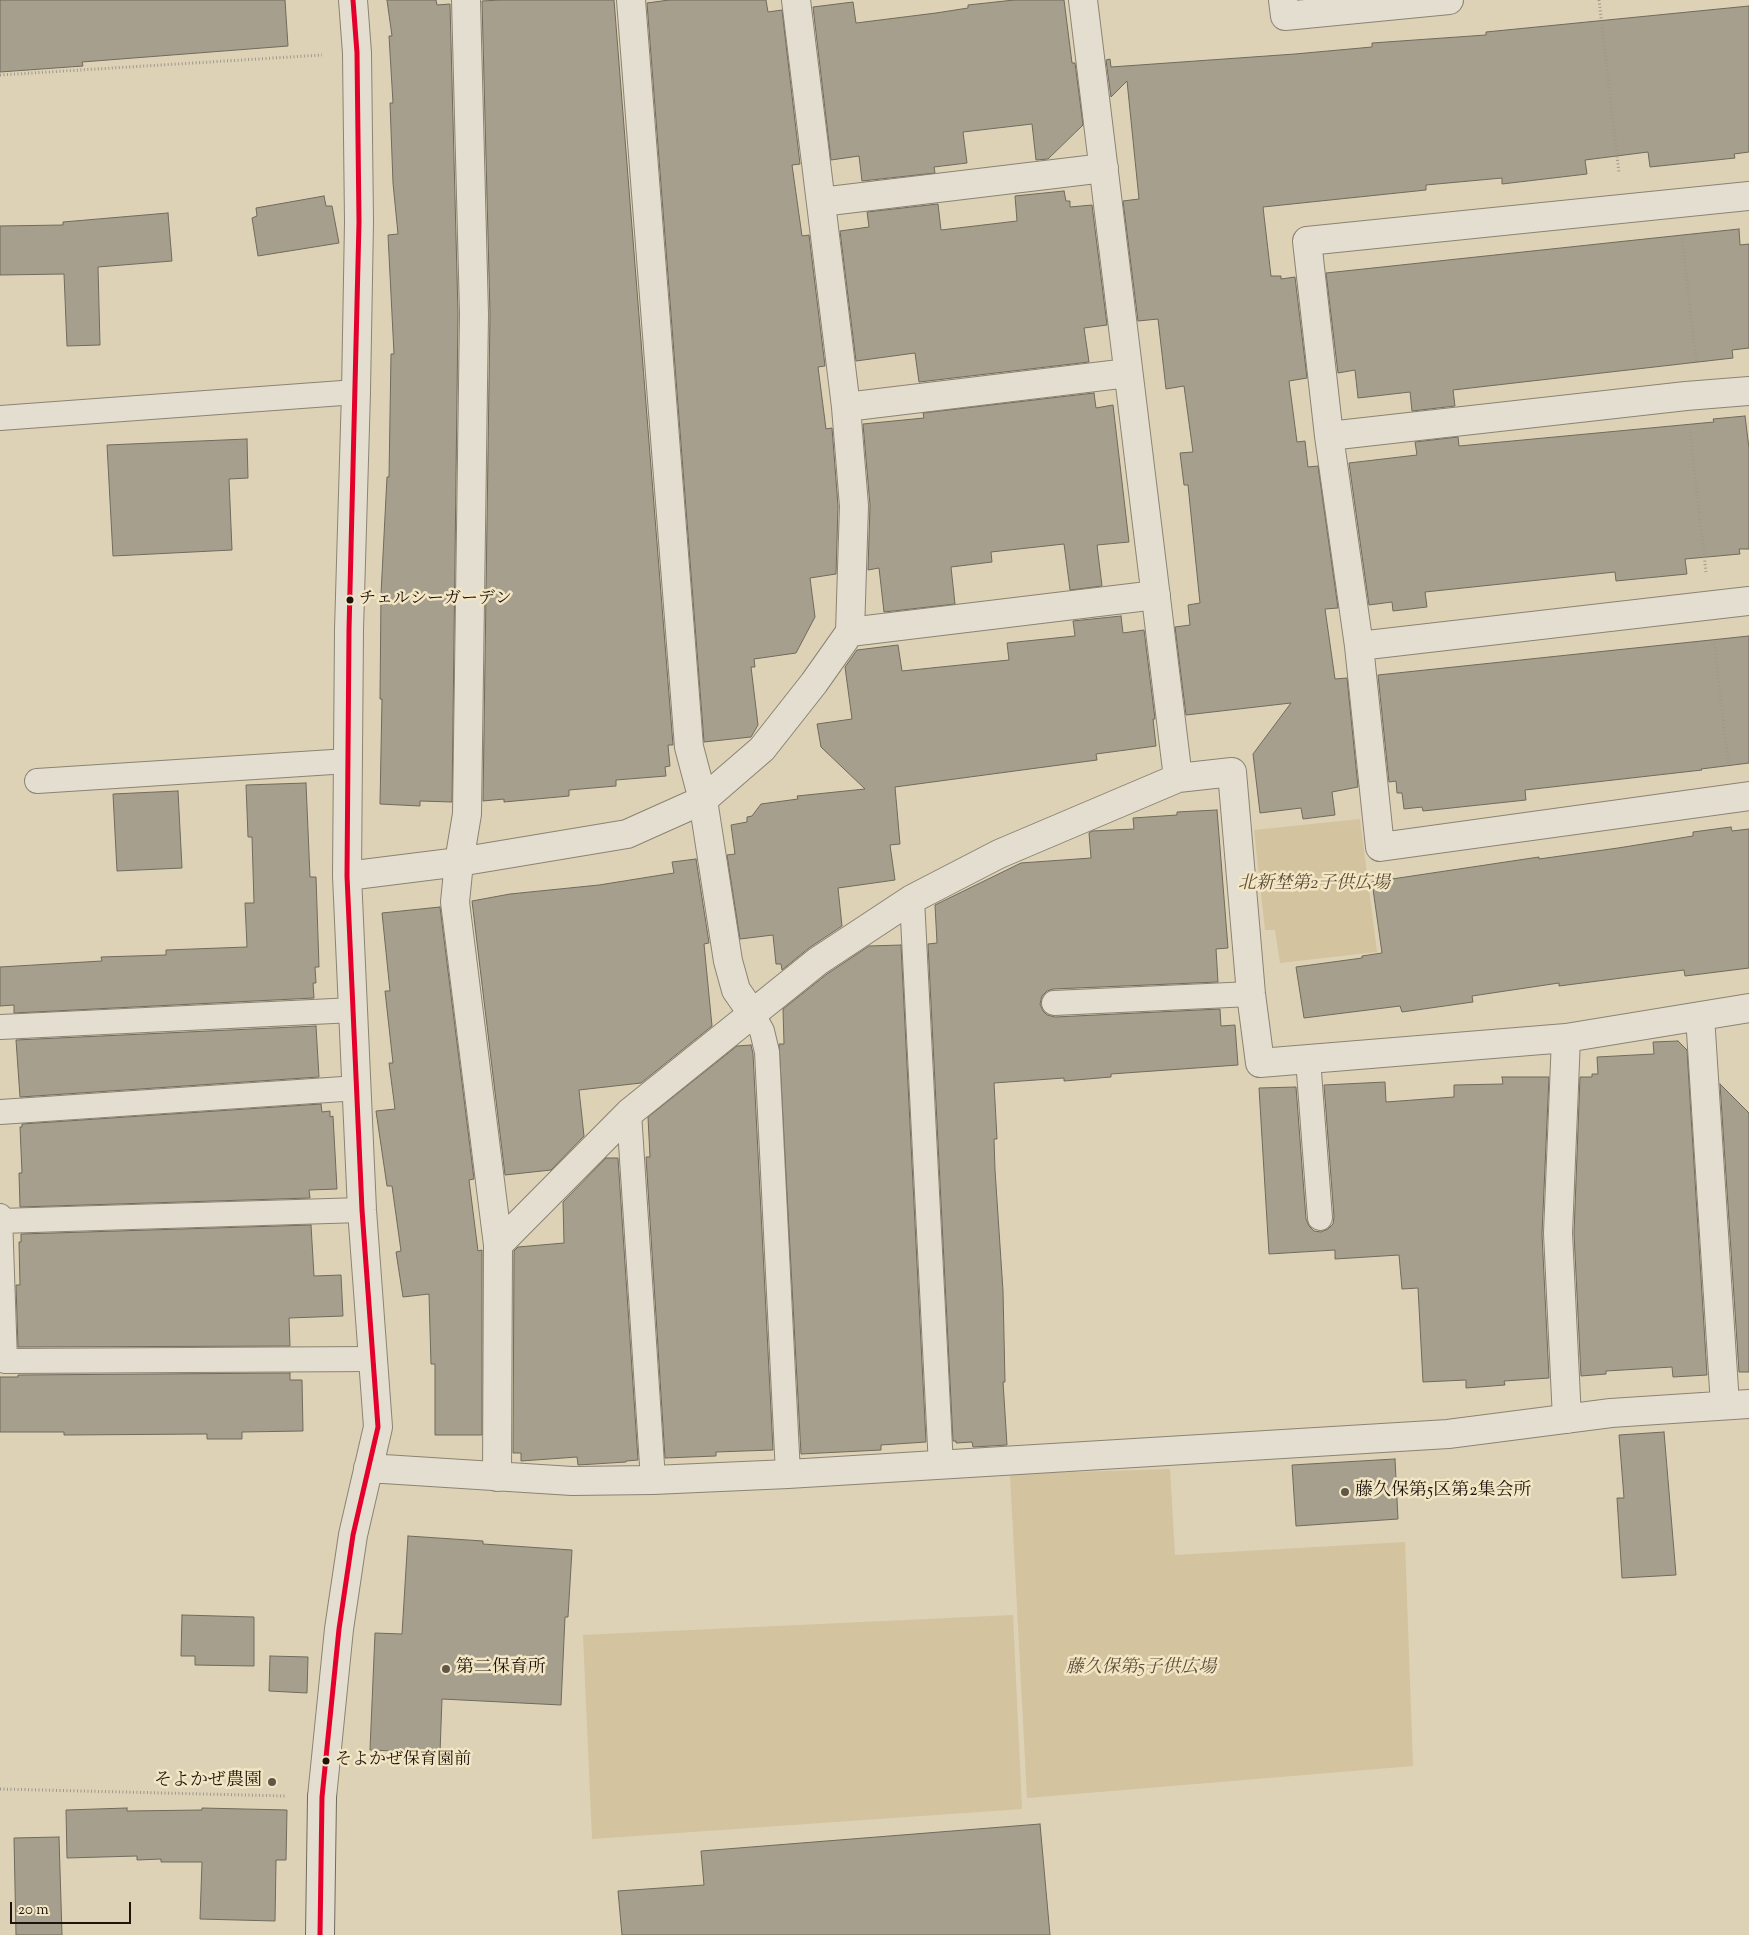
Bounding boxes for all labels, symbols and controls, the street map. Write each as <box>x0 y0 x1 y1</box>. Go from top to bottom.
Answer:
place label: チェルシーガーデン <box>359 590 512 610</box>
marker: チェルシーガーデン <box>345 595 355 605</box>
park label: 北新埜第2子供広場 <box>1238 874 1390 896</box>
place label: 藤久保第5区第2集会所 <box>1355 1481 1532 1503</box>
marker: 藤久保第5区第2集会所 <box>1339 1486 1351 1498</box>
place label: 第二保育所 <box>456 1658 546 1680</box>
park label: 藤久保第5子供広場 <box>1066 1658 1216 1680</box>
marker: 第二保育所 <box>440 1663 452 1675</box>
place label: そよかぜ保育園前 <box>335 1751 471 1771</box>
marker: そよかぜ保育園前 <box>321 1756 331 1766</box>
place label: そよかぜ農園 <box>154 1771 262 1793</box>
marker: そよかぜ農園 <box>266 1776 278 1788</box>
scale bar <box>12 1892 134 1924</box>
text: 20 m <box>18 1900 49 1921</box>

